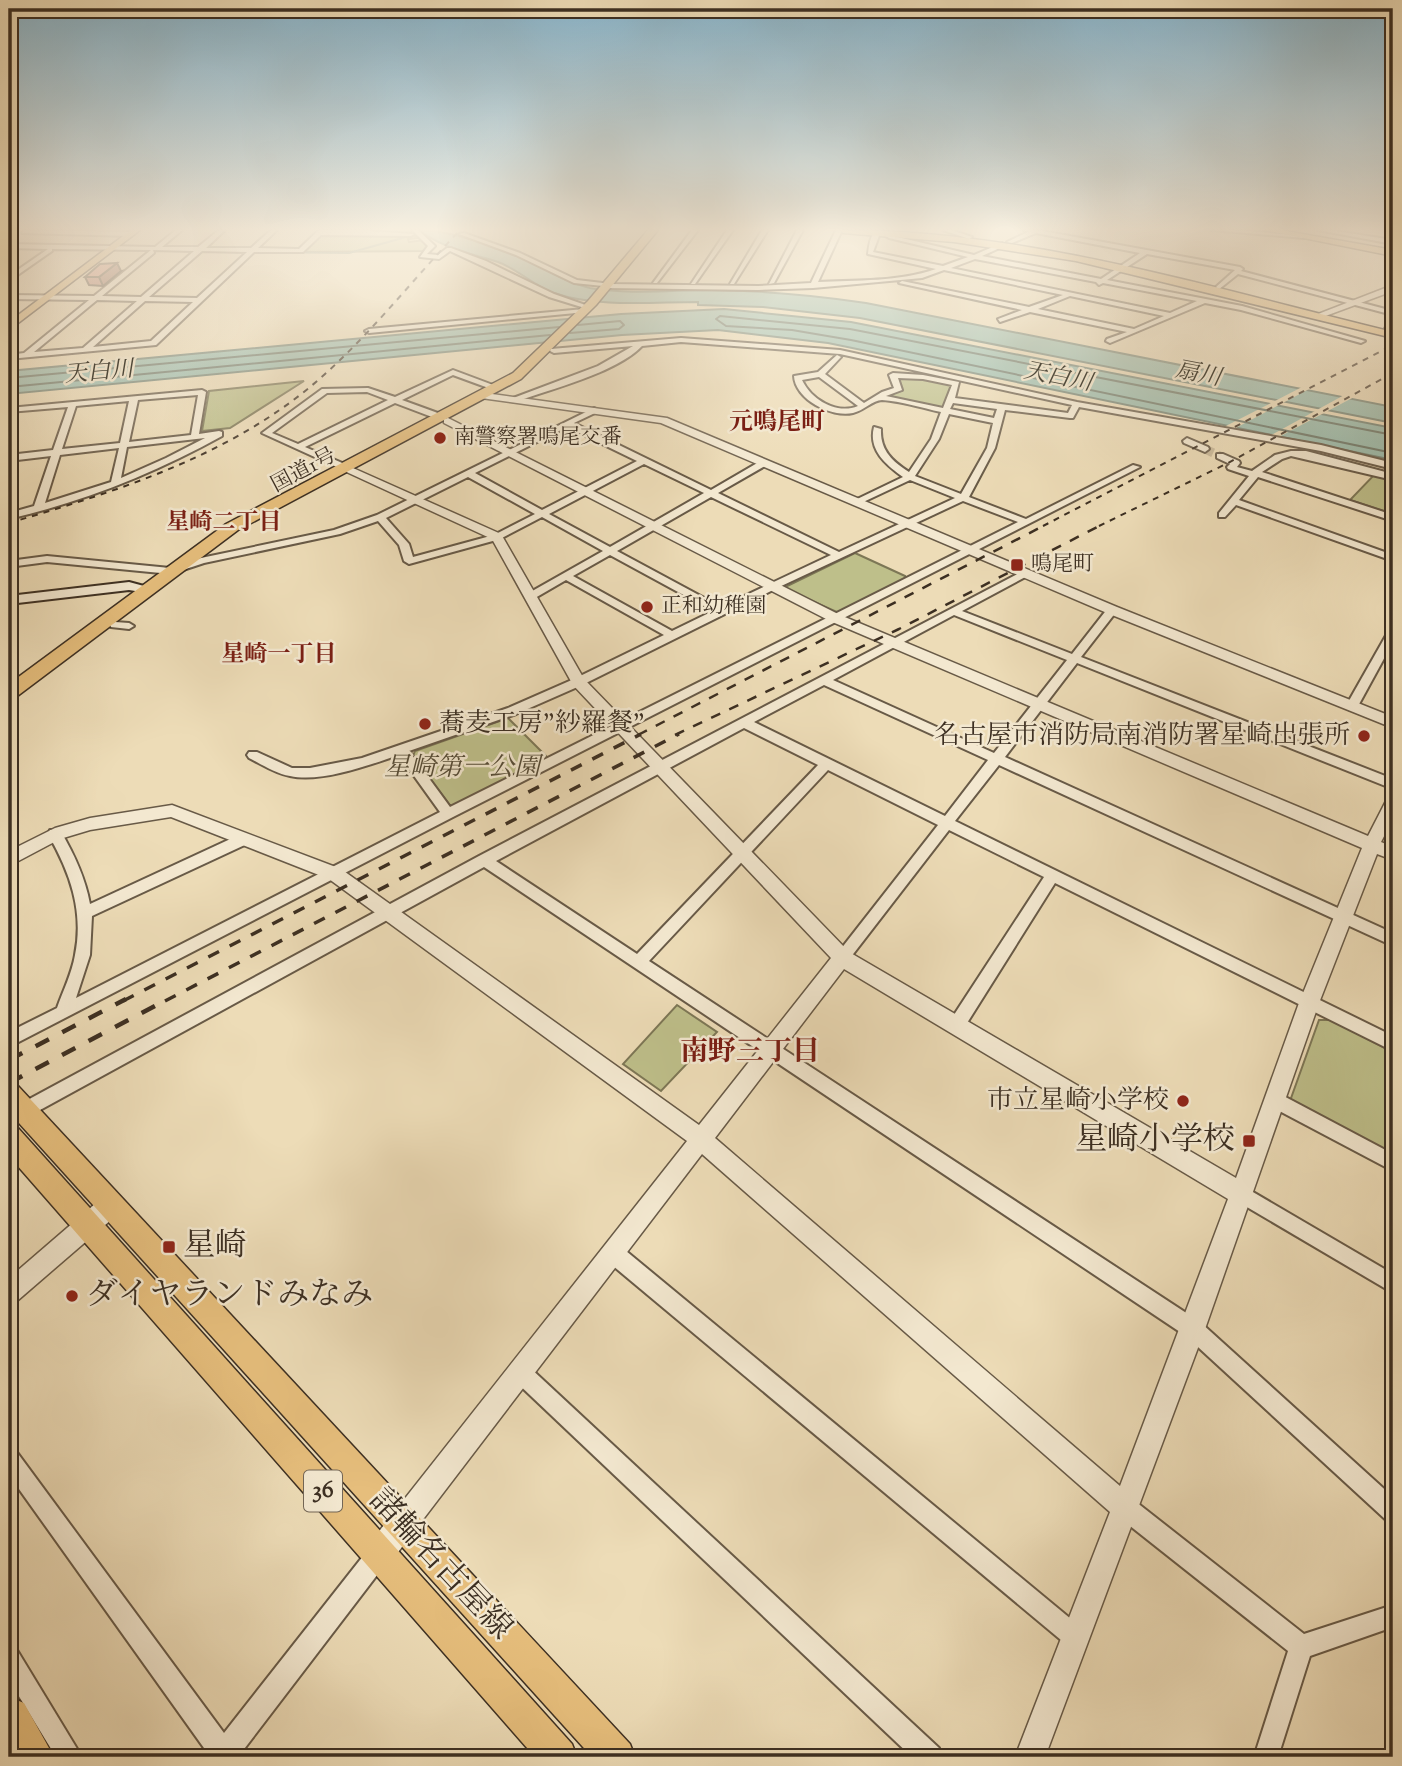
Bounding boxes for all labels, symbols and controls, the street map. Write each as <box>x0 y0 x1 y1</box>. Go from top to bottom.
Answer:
water label: 天白川 <box>63 353 138 392</box>
water label: 扇川 <box>1172 354 1227 396</box>
water label: 天白川 <box>1021 355 1098 401</box>
district label: 元鳴尾町 <box>729 406 825 440</box>
place label: 南警察署鳴尾交番 <box>454 423 622 453</box>
marker: 南警察署鳴尾交番 <box>432 430 448 446</box>
street label: 国道1号 <box>266 441 342 501</box>
district label: 星崎二丁目 <box>167 507 282 540</box>
place label: 鳴尾町 <box>1031 550 1094 580</box>
marker: 鳴尾町 <box>1009 557 1025 573</box>
place label: 正和幼稚園 <box>661 592 766 622</box>
marker: 正和幼稚園 <box>639 599 655 615</box>
district label: 星崎一丁目 <box>222 639 337 672</box>
place label: 蕎麦工房"紗羅餐" <box>439 706 645 743</box>
marker: 蕎麦工房"紗羅餐" <box>417 716 433 732</box>
place label: 名古屋市消防局南消防署星崎出張所 <box>934 718 1350 755</box>
marker: 名古屋市消防局南消防署星崎出張所 <box>1356 728 1372 744</box>
park label: 星崎第一公園 <box>384 750 544 787</box>
district label: 南野三丁目 <box>680 1033 820 1073</box>
place label: 市立星崎小学校 <box>987 1083 1169 1120</box>
marker: 市立星崎小学校 <box>1175 1093 1191 1109</box>
place label: 星崎小学校 <box>1075 1118 1235 1164</box>
marker: 星崎小学校 <box>1241 1133 1257 1149</box>
place label: 星崎 <box>183 1224 247 1270</box>
marker: 星崎 <box>161 1239 177 1255</box>
place label: ダイヤランドみなみ <box>86 1273 373 1319</box>
marker: ダイヤランドみなみ <box>64 1288 80 1304</box>
road number: 36 <box>304 1470 342 1512</box>
street label: 諸輪名古屋線 <box>358 1479 522 1651</box>

